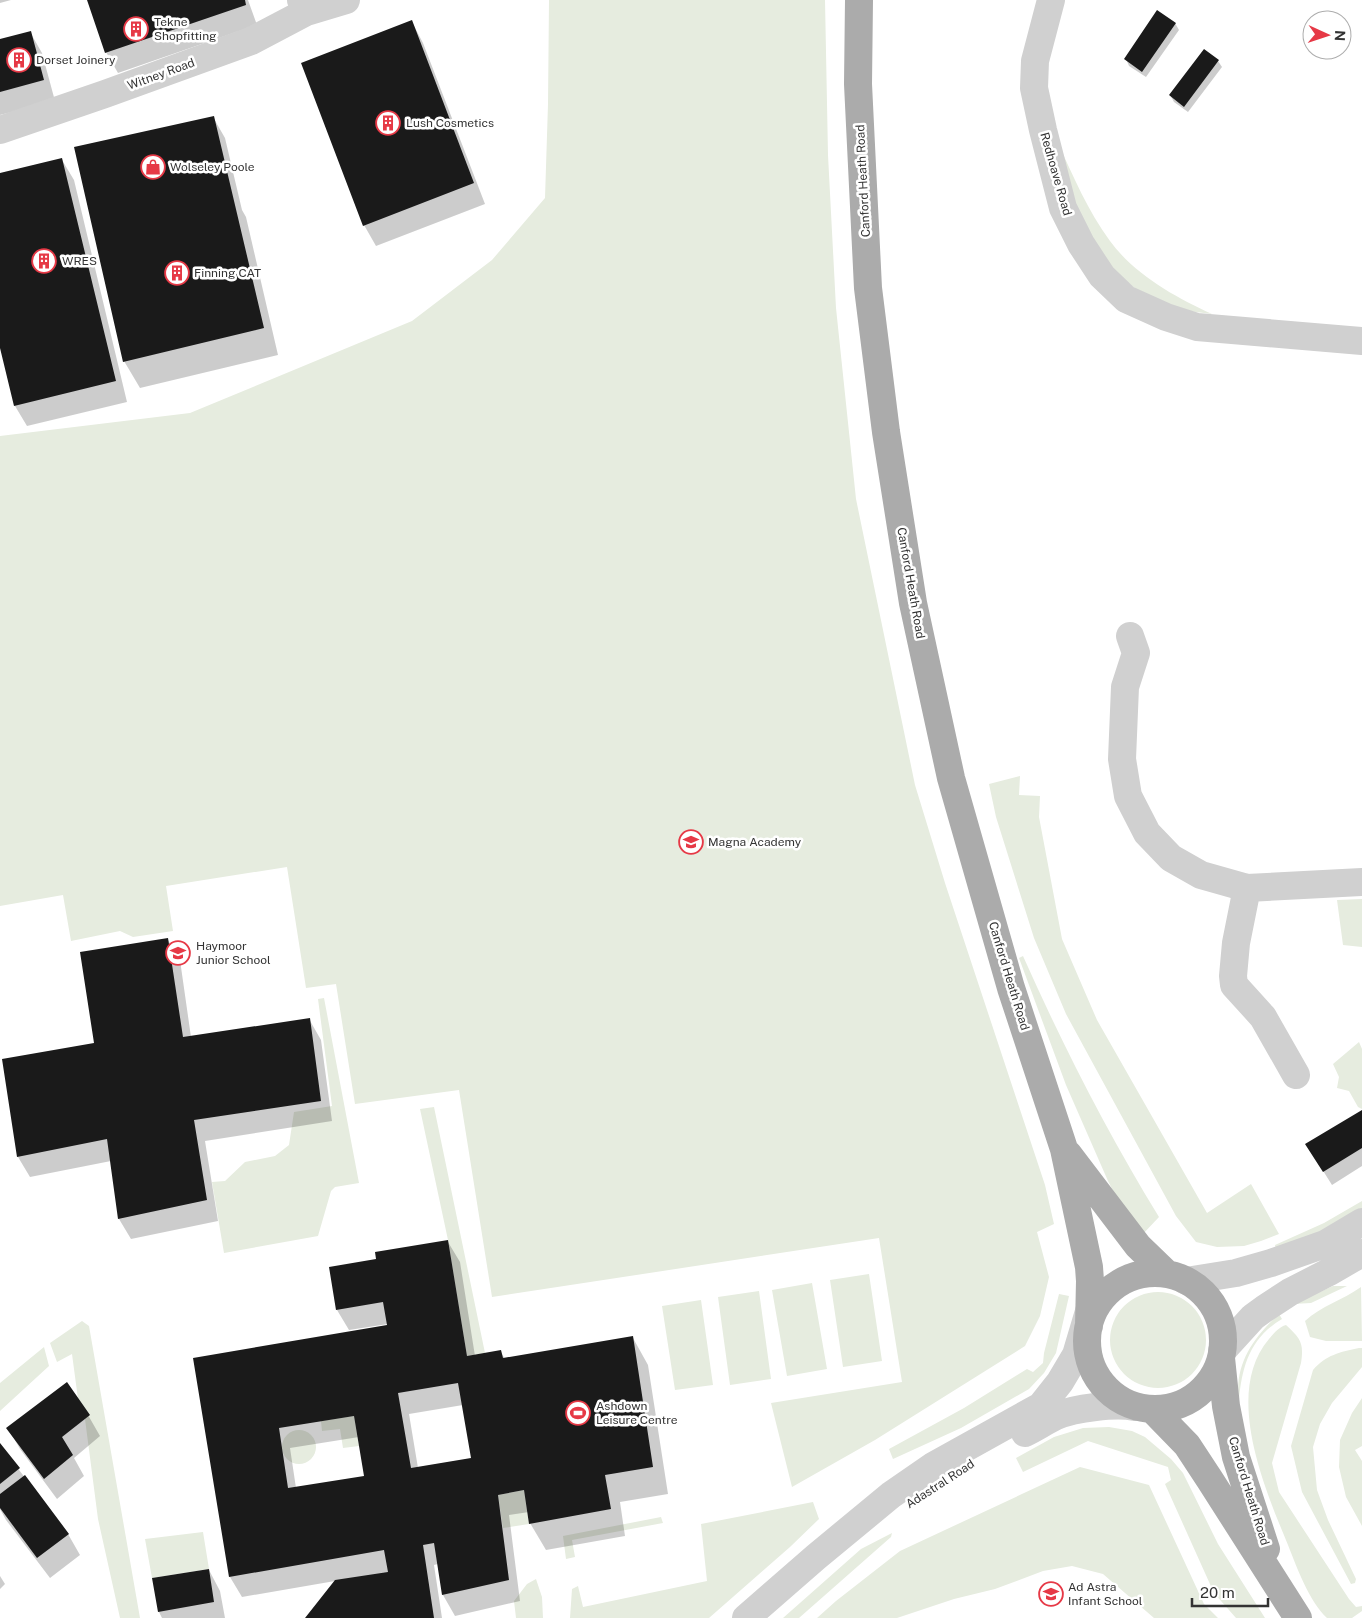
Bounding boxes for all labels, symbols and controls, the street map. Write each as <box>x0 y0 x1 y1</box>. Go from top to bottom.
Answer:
north arrow <box>1302 10 1352 60</box>
place label: Tekne Shopfitting <box>154 15 217 43</box>
building icon: Tekne Shopfitting <box>123 16 149 42</box>
text: N <box>1332 30 1348 42</box>
building icon: Dorset Joinery <box>6 47 32 73</box>
place label: Dorset Joinery <box>36 53 116 67</box>
street label: Witney Road <box>126 55 196 93</box>
building icon: Lush Cosmetics <box>375 110 401 136</box>
place label: Lush Cosmetics <box>406 116 494 130</box>
street label: Canford Heath Road <box>853 124 873 238</box>
street label: Redhoave Road <box>1037 131 1075 217</box>
shop icon: Wolseley Poole <box>140 154 166 180</box>
place label: Wolseley Poole <box>170 160 255 174</box>
building icon: WRES <box>31 248 57 274</box>
place label: WRES <box>62 254 97 268</box>
building icon: Finning CAT <box>164 260 190 286</box>
place label: Finning CAT <box>194 266 261 280</box>
street label: Canford Heath Road <box>894 526 928 640</box>
school or university icon: Magna Academy <box>678 829 704 855</box>
place label: Magna Academy <box>708 835 802 849</box>
street label: Canford Heath Road <box>986 920 1032 1032</box>
place label: Haymoor Junior School <box>196 939 271 967</box>
school or university icon: Haymoor Junior School <box>165 940 191 966</box>
place label: Ashdown Leisure Centre <box>596 1399 678 1427</box>
sports icon: Ashdown Leisure Centre <box>565 1400 591 1426</box>
street label: Canford Heath Road <box>1226 1435 1272 1547</box>
street label: Adastral Road <box>903 1457 977 1511</box>
scale bar <box>1192 1576 1268 1608</box>
place label: Ad Astra Infant School <box>1068 1580 1143 1608</box>
school or university icon: Ad Astra Infant School <box>1038 1581 1064 1607</box>
text: 20 m <box>1200 1584 1235 1601</box>

